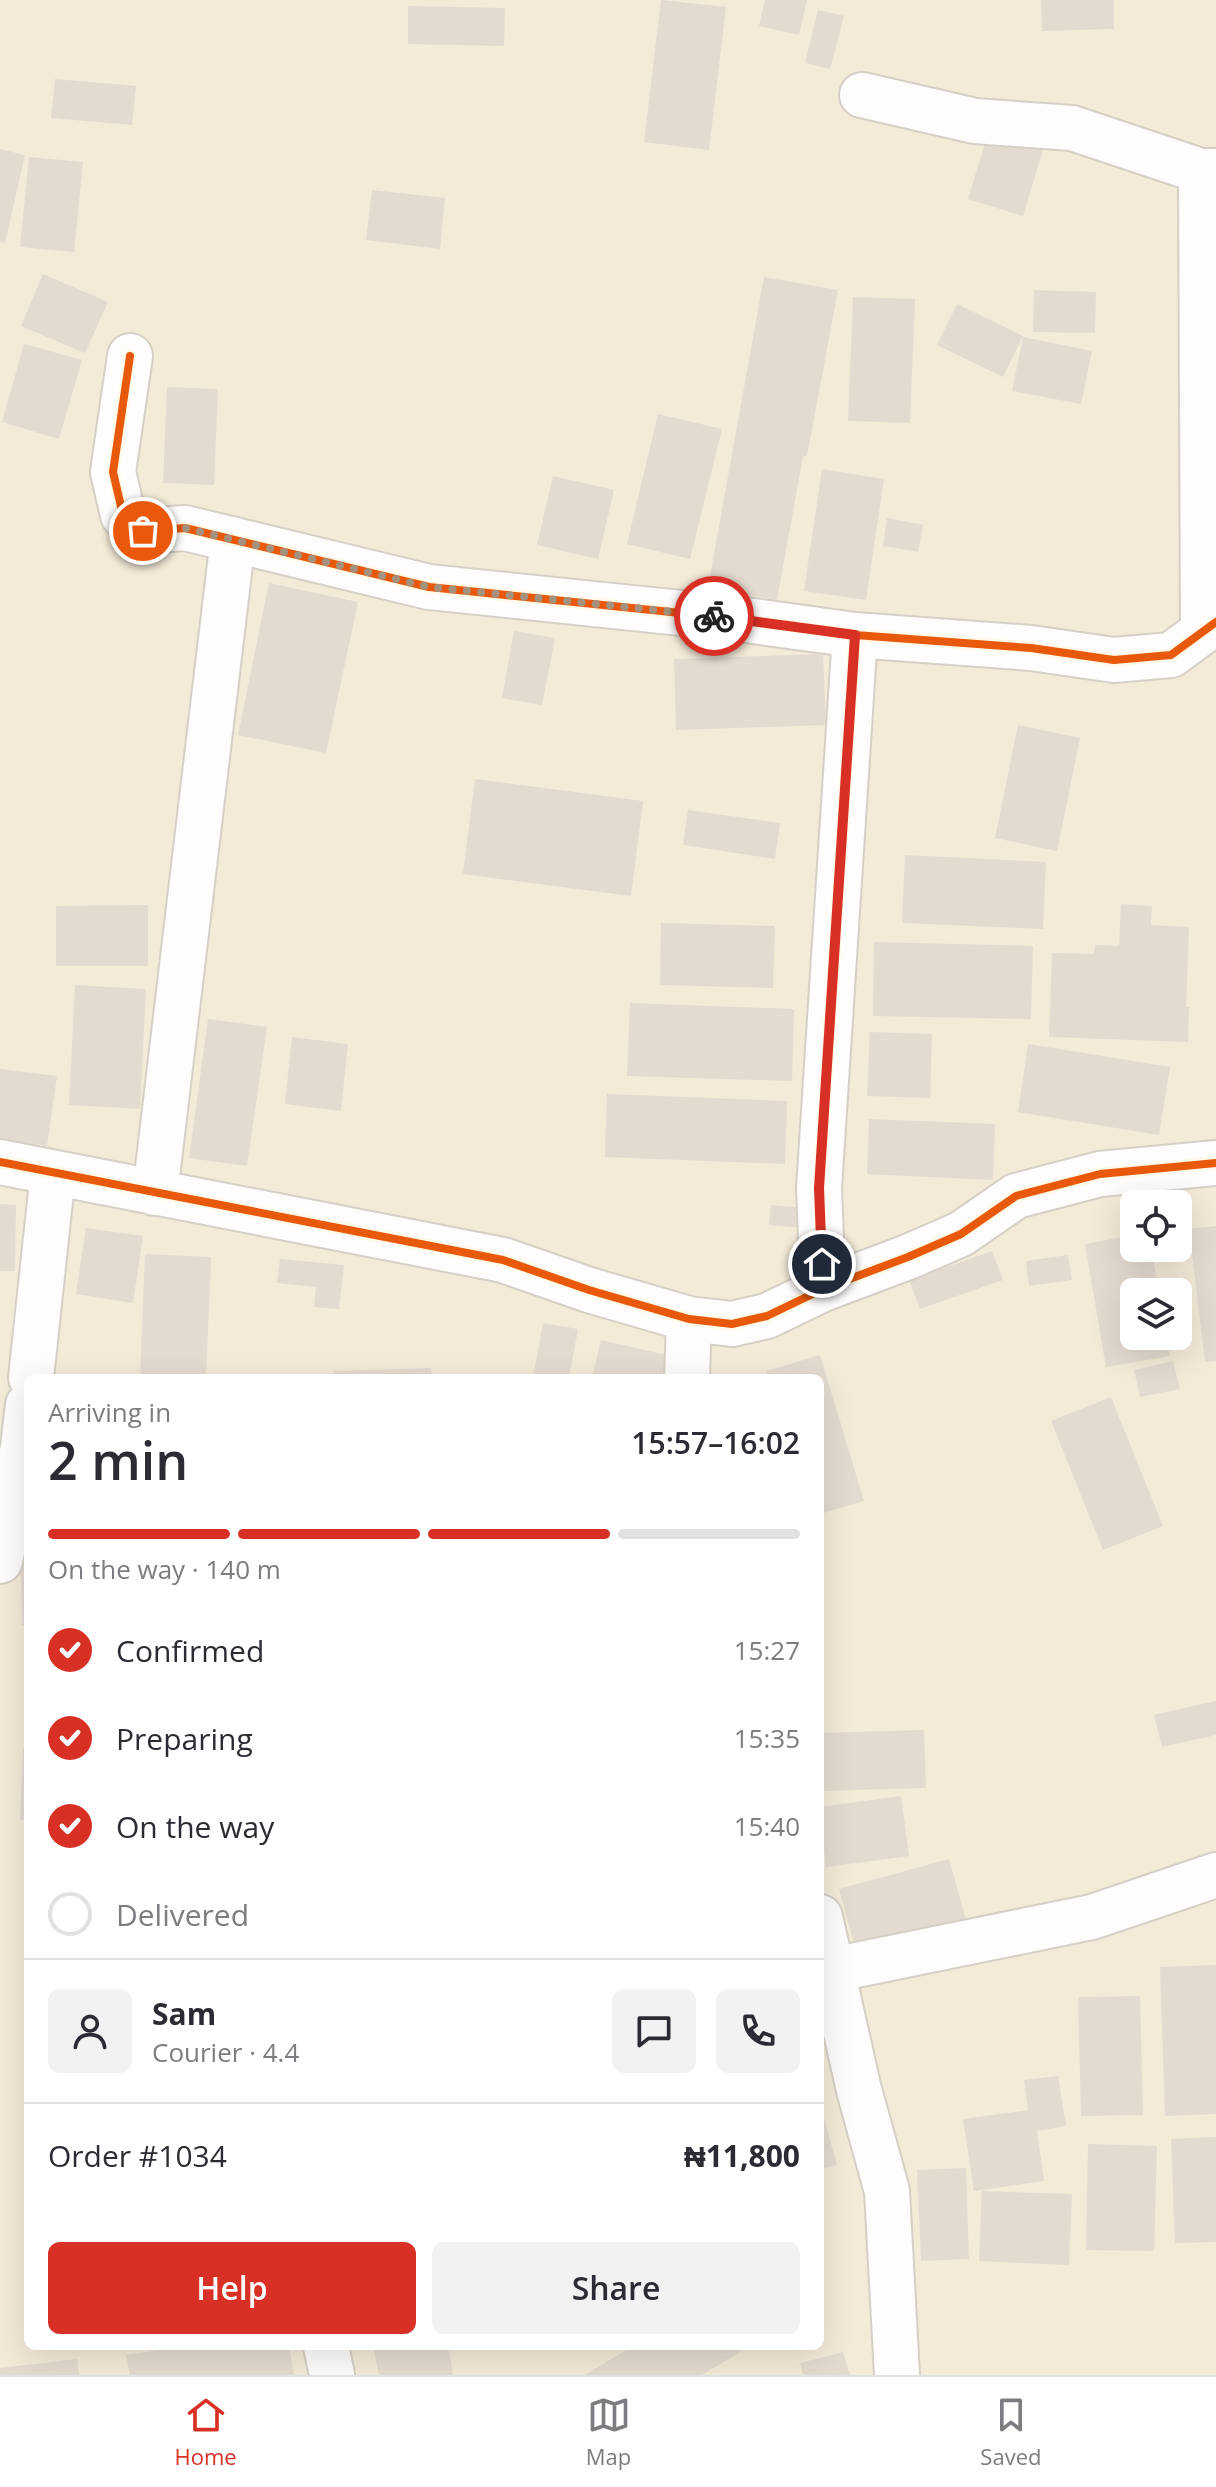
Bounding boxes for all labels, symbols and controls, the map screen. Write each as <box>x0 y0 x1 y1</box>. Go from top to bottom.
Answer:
pin <box>109 497 177 565</box>
icon: bag <box>121 509 165 553</box>
courier <box>674 576 754 656</box>
icon: bike <box>692 594 736 638</box>
map controls <box>1120 1190 1192 1350</box>
button: locate <box>1120 1190 1192 1262</box>
pin <box>788 1230 856 1298</box>
icon: home <box>800 1242 844 1286</box>
button: layers <box>1120 1278 1192 1350</box>
text: Arriving in <box>48 1394 171 1430</box>
text: 15:57–16:02 <box>631 1422 800 1463</box>
text: 2 min <box>48 1424 188 1495</box>
text: On the way · 140 m <box>48 1551 281 1587</box>
icon: check <box>48 1628 92 1672</box>
text: Confirmed <box>116 1630 264 1671</box>
text: 15:27 <box>734 1632 800 1668</box>
icon: check <box>48 1716 92 1760</box>
text: Preparing <box>116 1718 253 1759</box>
text: 15:35 <box>734 1720 800 1756</box>
icon: check <box>48 1804 92 1848</box>
text: On the way <box>116 1806 274 1847</box>
text: 15:40 <box>734 1808 800 1844</box>
text: Delivered <box>116 1894 249 1935</box>
button: person <box>48 1989 132 2073</box>
button: chat <box>612 1989 696 2073</box>
button: phone <box>716 1989 800 2073</box>
text: Sam <box>152 1993 216 2034</box>
text: Courier · 4.4 <box>152 2034 299 2070</box>
text: Order #1034 <box>48 2135 227 2176</box>
text: ₦11,800 <box>684 2135 800 2176</box>
button: Help <box>48 2242 416 2334</box>
button: Share <box>432 2242 800 2334</box>
tab: Home <box>175 2393 237 2471</box>
tab: Map <box>586 2393 631 2471</box>
tab: Saved <box>980 2393 1041 2471</box>

